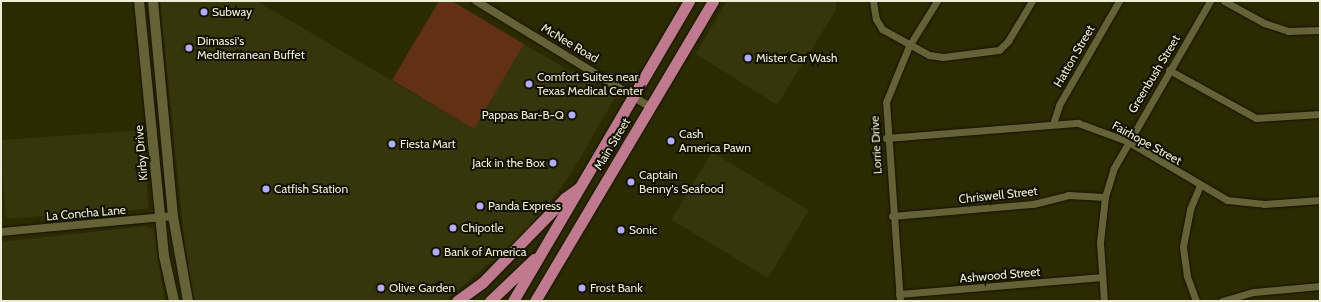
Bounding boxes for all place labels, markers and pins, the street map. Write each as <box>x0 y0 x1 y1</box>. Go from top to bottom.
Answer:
place label: Subway <box>212 5 252 19</box>
marker: Subway <box>199 7 209 17</box>
place label: Dimassi's Mediterranean Buffet <box>197 34 305 62</box>
marker: Dimassi's Mediterranean Buffet <box>184 43 194 53</box>
place label: Mister Car Wash <box>756 51 838 65</box>
marker: Mister Car Wash <box>743 53 753 63</box>
place label: Comfort Suites near Texas Medical Center <box>537 70 643 98</box>
marker: Comfort Suites near Texas Medical Center <box>524 79 534 89</box>
place label: Pappas Bar-B-Q <box>482 108 564 122</box>
marker: Pappas Bar-B-Q <box>567 110 577 120</box>
place label: Cash America Pawn <box>679 127 751 155</box>
marker: Cash America Pawn <box>666 136 676 146</box>
place label: Fiesta Mart <box>400 137 456 151</box>
marker: Fiesta Mart <box>387 139 397 149</box>
place label: Jack in the Box <box>472 156 545 170</box>
marker: Jack in the Box <box>548 158 558 168</box>
place label: Captain Benny's Seafood <box>639 168 724 196</box>
marker: Captain Benny's Seafood <box>626 177 636 187</box>
place label: Catfish Station <box>274 182 348 196</box>
marker: Catfish Station <box>261 184 271 194</box>
place label: Panda Express <box>488 199 561 213</box>
marker: Panda Express <box>475 201 485 211</box>
place label: Chipotle <box>461 221 504 235</box>
marker: Chipotle <box>448 223 458 233</box>
place label: Sonic <box>629 223 657 237</box>
marker: Sonic <box>616 225 626 235</box>
place label: Bank of America <box>444 245 527 259</box>
marker: Bank of America <box>431 247 441 257</box>
place label: Olive Garden <box>389 281 455 295</box>
place label: Frost Bank <box>590 281 643 295</box>
marker: Olive Garden <box>376 283 386 293</box>
marker: Frost Bank <box>577 283 587 293</box>

